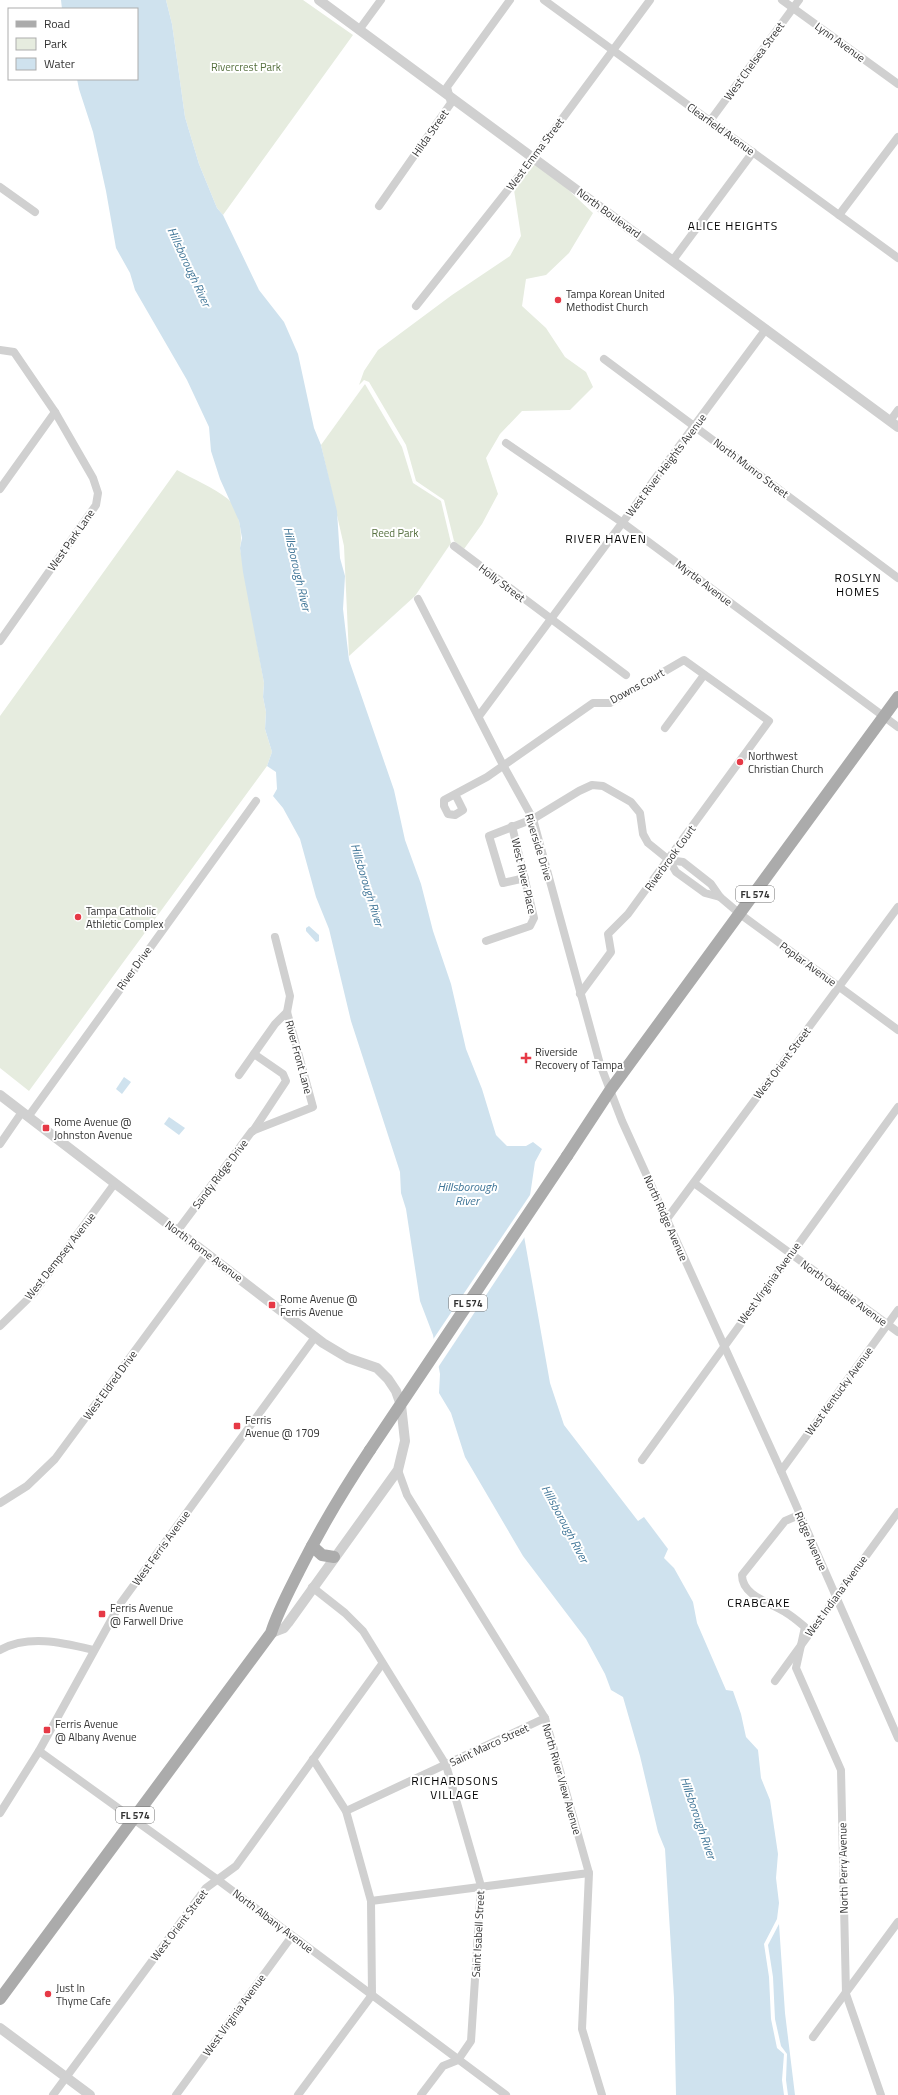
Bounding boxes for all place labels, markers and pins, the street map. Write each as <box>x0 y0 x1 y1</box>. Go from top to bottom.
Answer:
place label: Tampa Korean United Methodist Church <box>566 286 665 315</box>
marker: Tampa Korean United Methodist Church <box>553 295 563 305</box>
place label: Northwest Christian Church <box>748 748 824 777</box>
marker: Northwest Christian Church <box>735 757 745 767</box>
place label: Tampa Catholic Athletic Complex <box>86 903 163 932</box>
marker: Tampa Catholic Athletic Complex <box>73 912 83 922</box>
place label: Riverside Recovery of Tampa <box>535 1044 623 1073</box>
marker: Riverside Recovery of Tampa <box>520 1052 532 1064</box>
place label: Rome Avenue @ Johnston Avenue <box>54 1114 133 1143</box>
marker: Rome Avenue @ Johnston Avenue <box>41 1123 51 1133</box>
place label: Rome Avenue @ Ferris Avenue <box>280 1291 357 1320</box>
marker: Rome Avenue @ Ferris Avenue <box>267 1300 277 1310</box>
place label: Ferris Avenue @ 1709 <box>245 1412 320 1441</box>
marker: Ferris Avenue @ 1709 <box>232 1421 242 1431</box>
place label: Ferris Avenue @ Farwell Drive <box>110 1600 184 1629</box>
marker: Ferris Avenue @ Farwell Drive <box>97 1609 107 1619</box>
place label: Ferris Avenue @ Albany Avenue <box>55 1716 137 1745</box>
marker: Ferris Avenue @ Albany Avenue <box>42 1725 52 1735</box>
place label: Just In Thyme Cafe <box>56 1980 111 2009</box>
marker: Just In Thyme Cafe <box>43 1989 53 1999</box>

